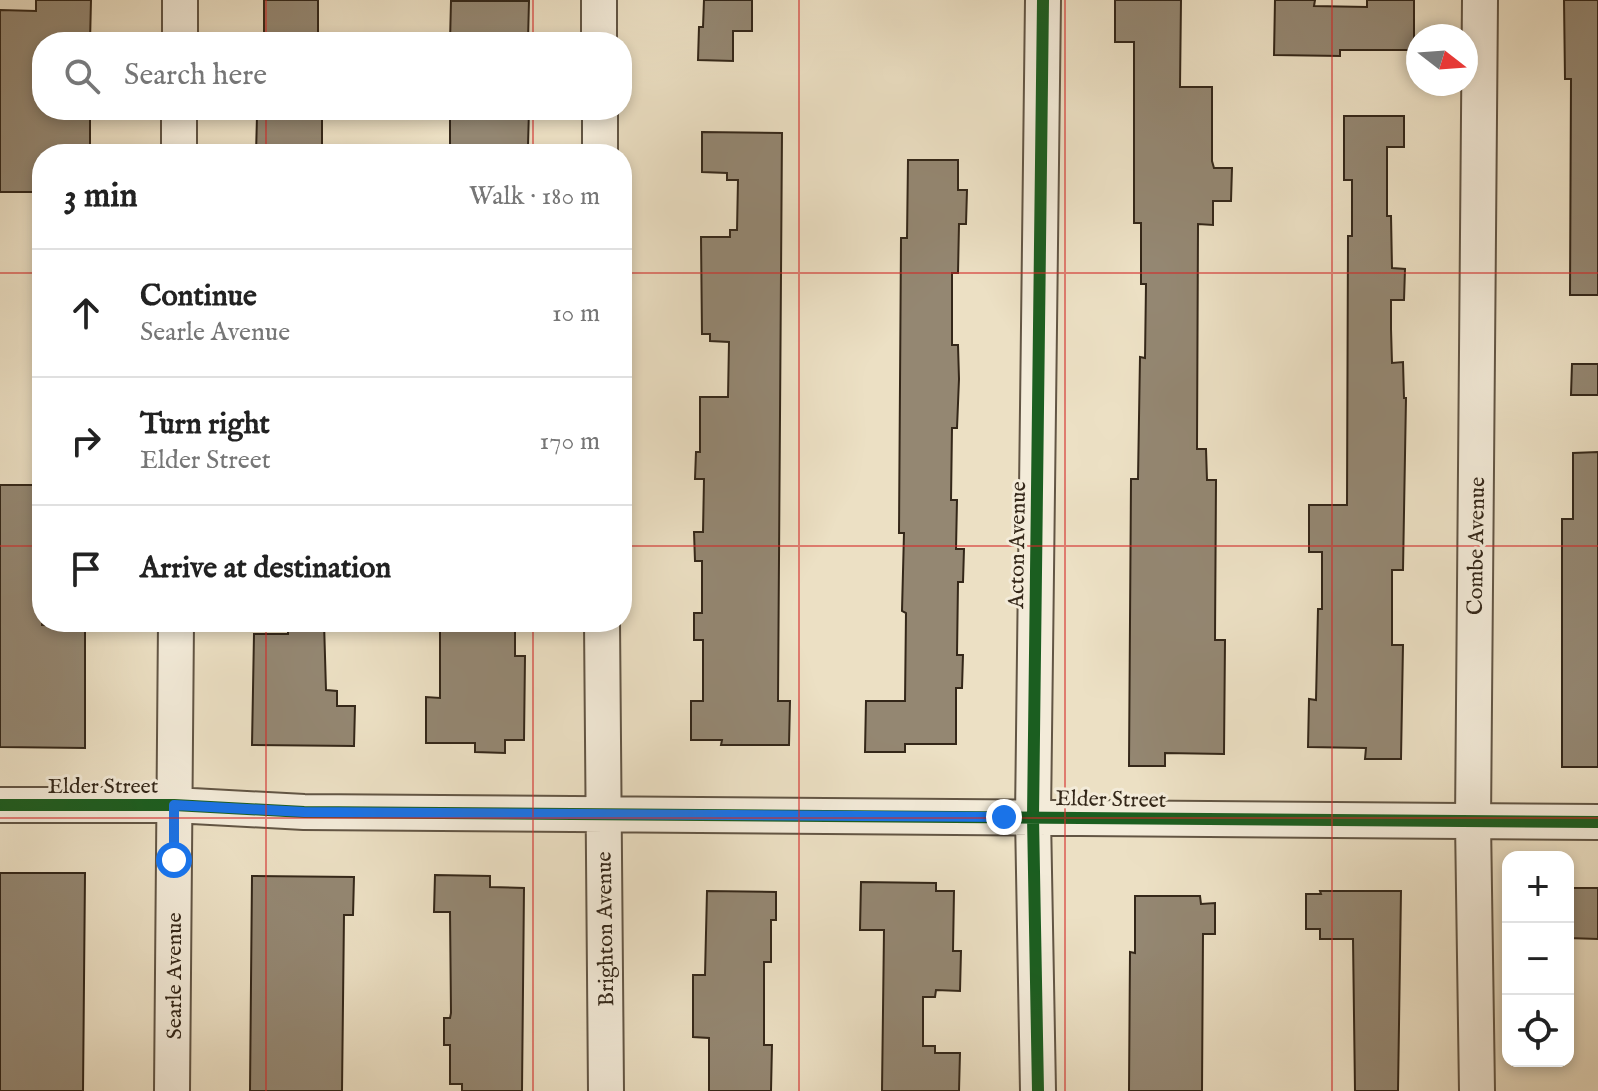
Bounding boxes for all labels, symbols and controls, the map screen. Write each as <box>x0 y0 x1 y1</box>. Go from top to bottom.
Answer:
north arrow <box>1406 24 1478 96</box>
search box <box>32 32 632 120</box>
icon: search <box>60 54 104 98</box>
text: Search here <box>124 57 267 95</box>
text: 3 min <box>64 175 138 218</box>
text: Walk · 180 m <box>469 180 600 213</box>
text: Continue <box>140 278 257 316</box>
icon: ahead <box>64 291 108 335</box>
text: 10 m <box>552 297 600 330</box>
text: Searle Avenue <box>140 316 290 349</box>
text: Turn right <box>140 406 270 444</box>
icon: right <box>64 419 108 463</box>
text: 170 m <box>540 425 600 458</box>
text: Elder Street <box>140 444 271 477</box>
street label: Combe Avenue <box>1462 477 1492 615</box>
street label: Acton Avenue <box>1003 481 1033 610</box>
icon: arrive <box>64 547 108 591</box>
text: Arrive at destination <box>140 550 391 588</box>
street label: Elder Street <box>48 773 159 801</box>
street label: Elder Street <box>1055 785 1167 815</box>
route end <box>986 799 1022 835</box>
route start <box>156 842 192 878</box>
street label: Brighton Avenue <box>591 851 621 1007</box>
map controls <box>1502 851 1574 1067</box>
button: + <box>1502 851 1574 923</box>
street label: Searle Avenue <box>161 912 189 1040</box>
button: − <box>1502 923 1574 995</box>
button: locate <box>1502 995 1574 1067</box>

